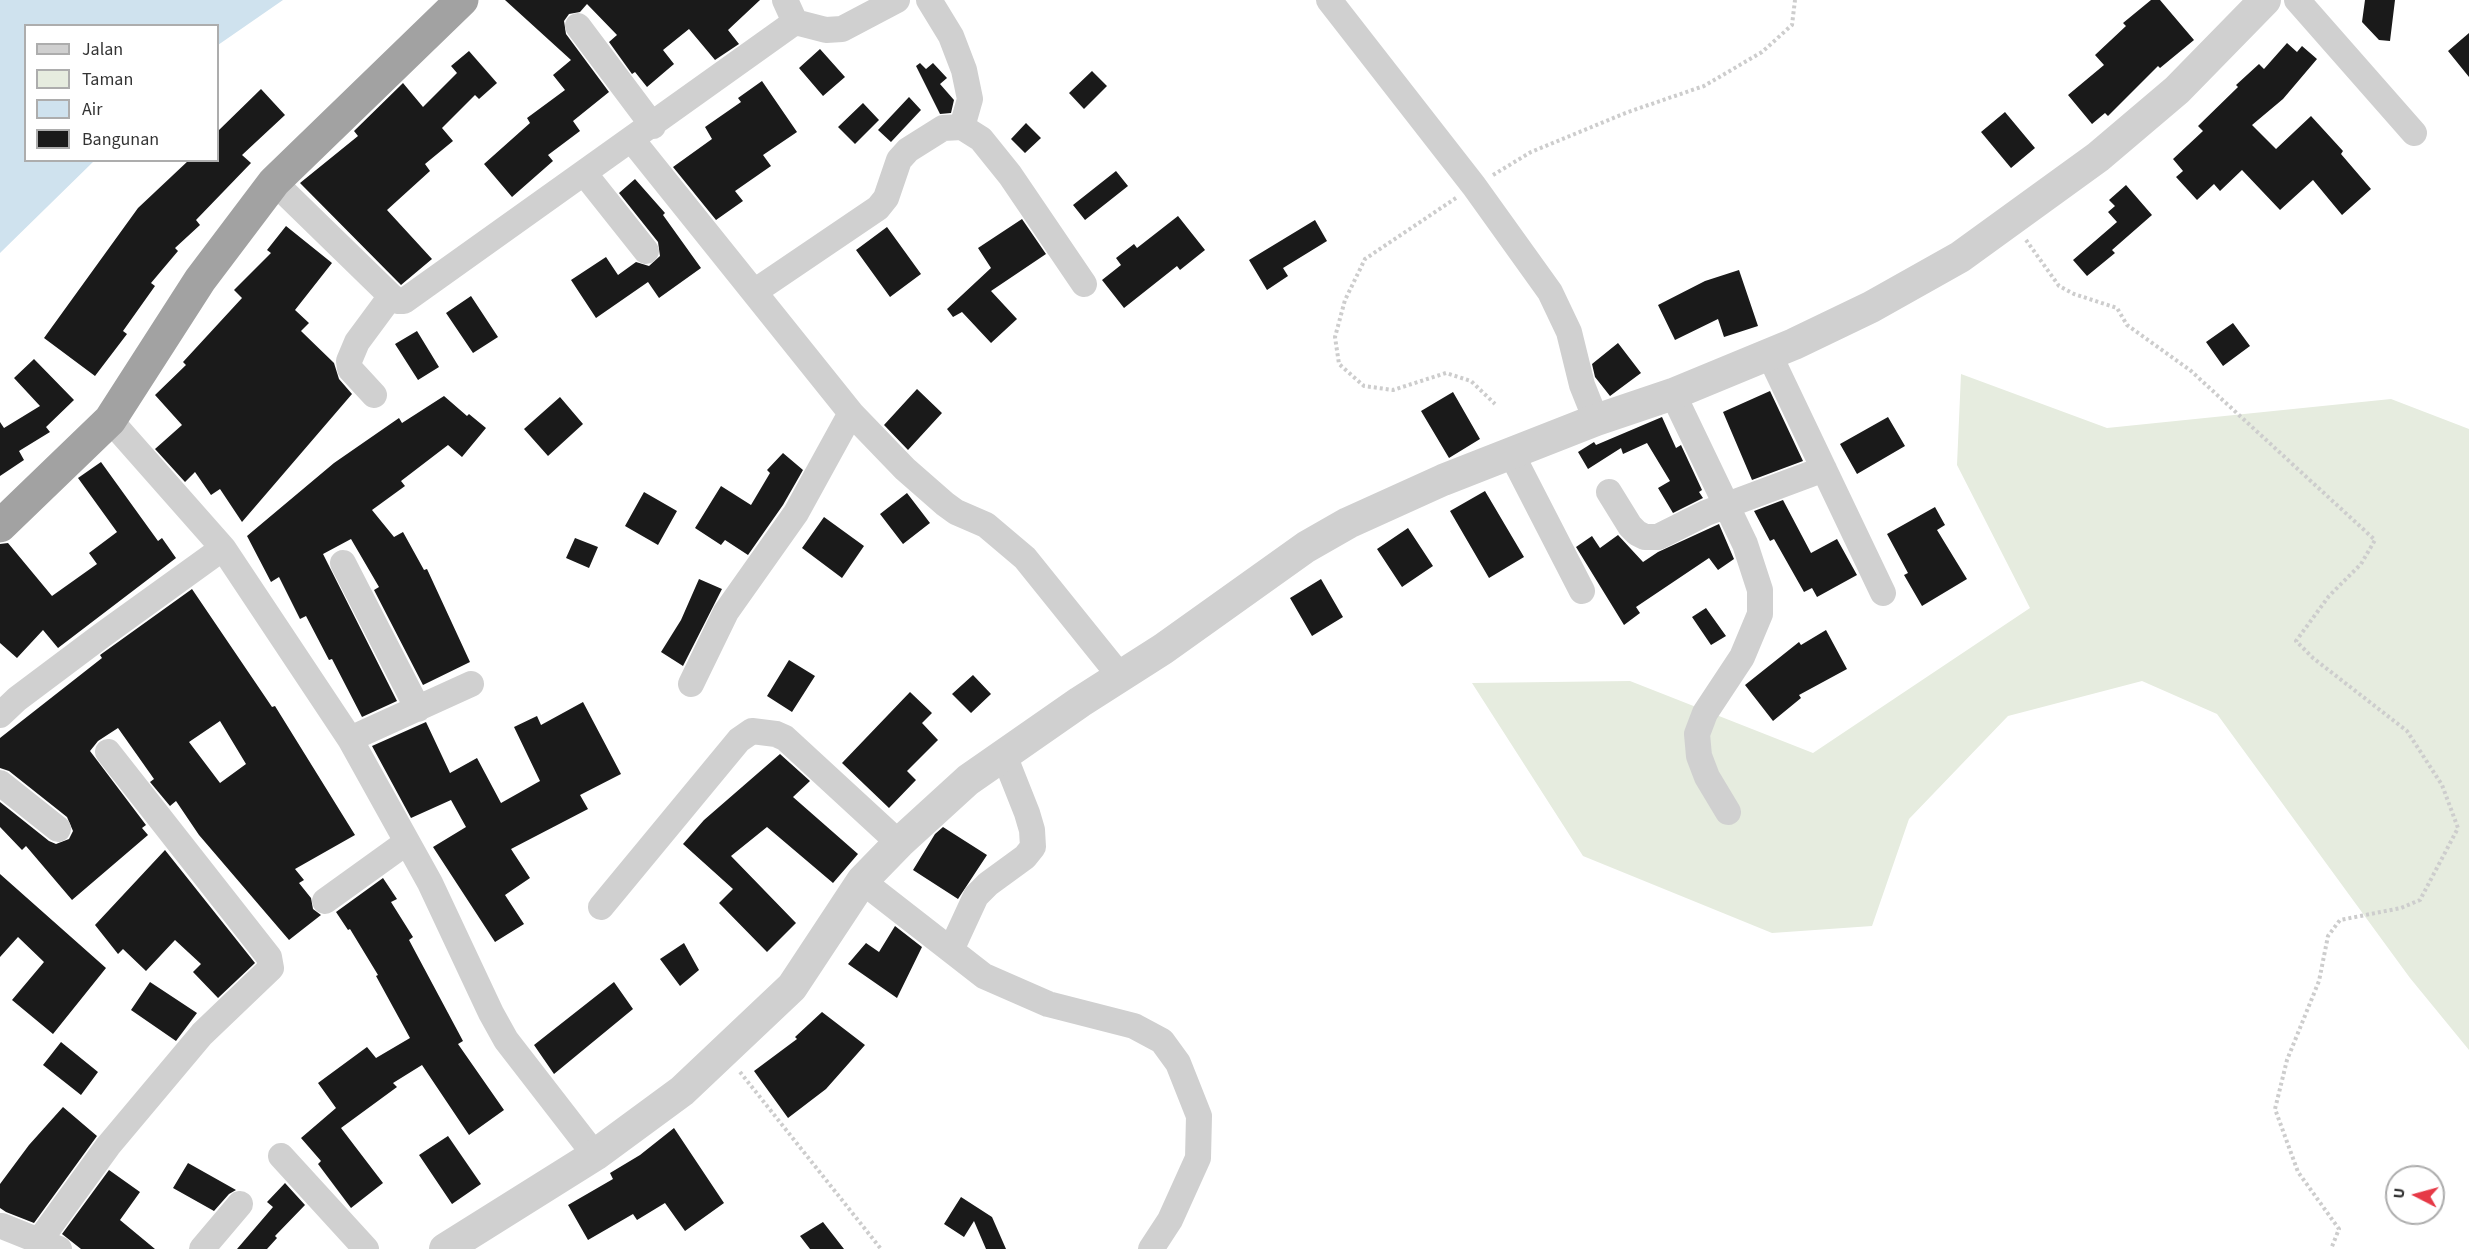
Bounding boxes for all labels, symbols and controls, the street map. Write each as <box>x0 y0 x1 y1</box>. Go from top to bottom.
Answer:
legend <box>24 24 219 162</box>
text: Jalan <box>82 37 123 62</box>
text: Taman <box>82 67 133 92</box>
text: Air <box>82 97 102 122</box>
text: Bangunan <box>82 127 159 152</box>
north arrow <box>2385 1165 2445 1225</box>
text: U <box>2388 1187 2411 1200</box>

